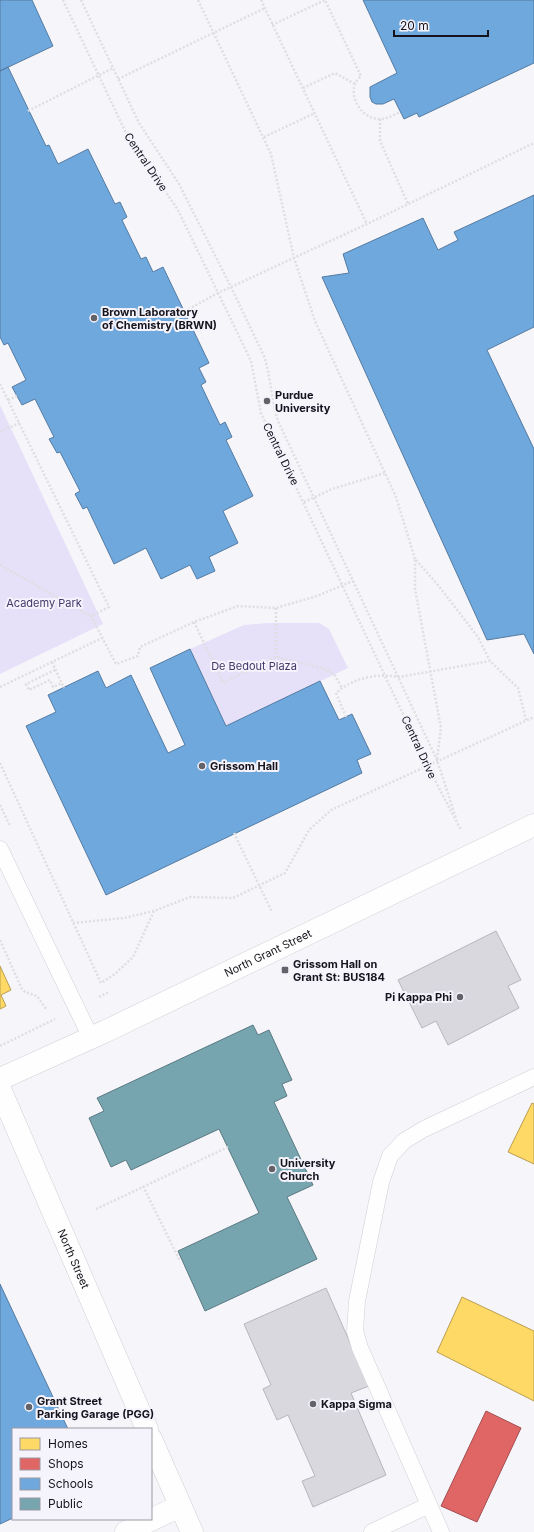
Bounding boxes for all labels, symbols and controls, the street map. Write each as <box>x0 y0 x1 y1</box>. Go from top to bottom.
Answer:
scale bar <box>394 12 488 38</box>
text: 20 m <box>400 18 429 33</box>
street label: Central Drive <box>121 130 171 194</box>
place label: Brown Laboratory of Chemistry (BRWN) <box>102 305 217 332</box>
marker: Brown Laboratory of Chemistry (BRWN) <box>89 313 99 323</box>
place label: Purdue University <box>275 388 331 415</box>
marker: Purdue University <box>262 396 272 406</box>
street label: Central Drive <box>260 420 302 488</box>
park label: Academy Park <box>6 596 82 610</box>
park label: De Bedout Plaza <box>211 659 297 673</box>
street label: Central Drive <box>398 713 440 781</box>
place label: Grissom Hall <box>210 759 278 773</box>
marker: Grissom Hall <box>197 761 207 771</box>
street label: North Grant Street <box>222 926 314 980</box>
place label: Grissom Hall on Grant St: BUS184 <box>293 957 385 984</box>
marker: Grissom Hall on Grant St: BUS184 <box>280 965 290 975</box>
place label: Pi Kappa Phi <box>385 990 452 1004</box>
marker: Pi Kappa Phi <box>455 992 465 1002</box>
place label: University Church <box>280 1156 336 1183</box>
marker: University Church <box>267 1164 277 1174</box>
street label: North Street <box>54 1227 93 1291</box>
place label: Grant Street Parking Garage (PGG) <box>37 1394 154 1421</box>
place label: Kappa Sigma <box>321 1397 392 1411</box>
marker: Kappa Sigma <box>308 1399 318 1409</box>
marker: Grant Street Parking Garage (PGG) <box>24 1402 34 1412</box>
legend <box>12 1428 152 1520</box>
text: Homes <box>48 1436 88 1451</box>
text: Shops <box>48 1456 84 1471</box>
text: Schools <box>48 1476 93 1491</box>
text: Public <box>48 1496 83 1511</box>

